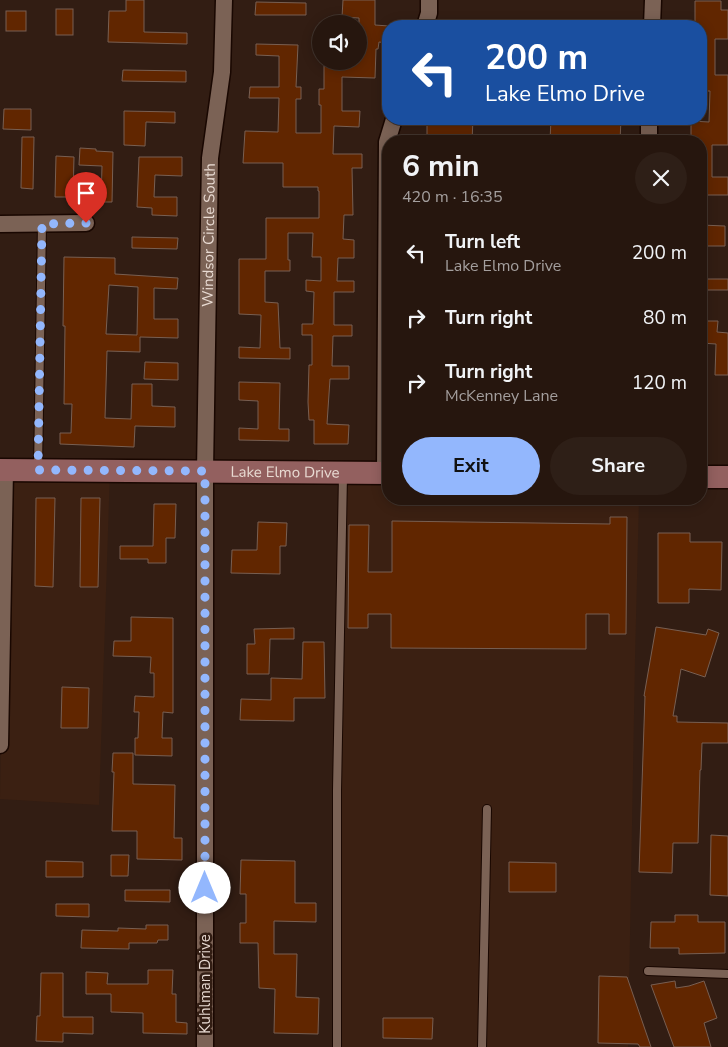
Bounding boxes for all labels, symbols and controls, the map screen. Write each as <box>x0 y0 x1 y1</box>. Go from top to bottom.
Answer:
map controls <box>312 15 367 70</box>
button: sound <box>312 15 367 70</box>
text: 200 m <box>485 34 588 81</box>
icon: left <box>402 40 467 105</box>
text: Lake Elmo Drive <box>485 79 645 109</box>
text: 6 min <box>402 146 480 187</box>
button: close <box>635 152 687 204</box>
street label: Windsor Circle South <box>198 163 220 307</box>
pin <box>65 172 107 223</box>
icon: arrive <box>72 179 100 207</box>
text: 420 m · 16:35 <box>402 186 503 208</box>
text: Turn left <box>445 229 520 255</box>
icon: left <box>402 239 430 267</box>
text: 200 m <box>632 240 687 266</box>
text: Lake Elmo Drive <box>445 255 561 277</box>
icon: right <box>402 304 430 332</box>
text: Turn right <box>445 305 532 331</box>
text: 80 m <box>643 305 687 331</box>
text: Turn right <box>445 359 532 385</box>
icon: right <box>402 369 430 397</box>
text: 120 m <box>632 370 687 396</box>
text: McKenney Lane <box>445 385 558 407</box>
button: Exit <box>402 437 540 495</box>
button: Share <box>550 437 687 495</box>
street label: Lake Elmo Drive <box>230 462 340 483</box>
position arrow <box>178 861 230 913</box>
street label: Kuhlman Drive <box>195 934 215 1034</box>

